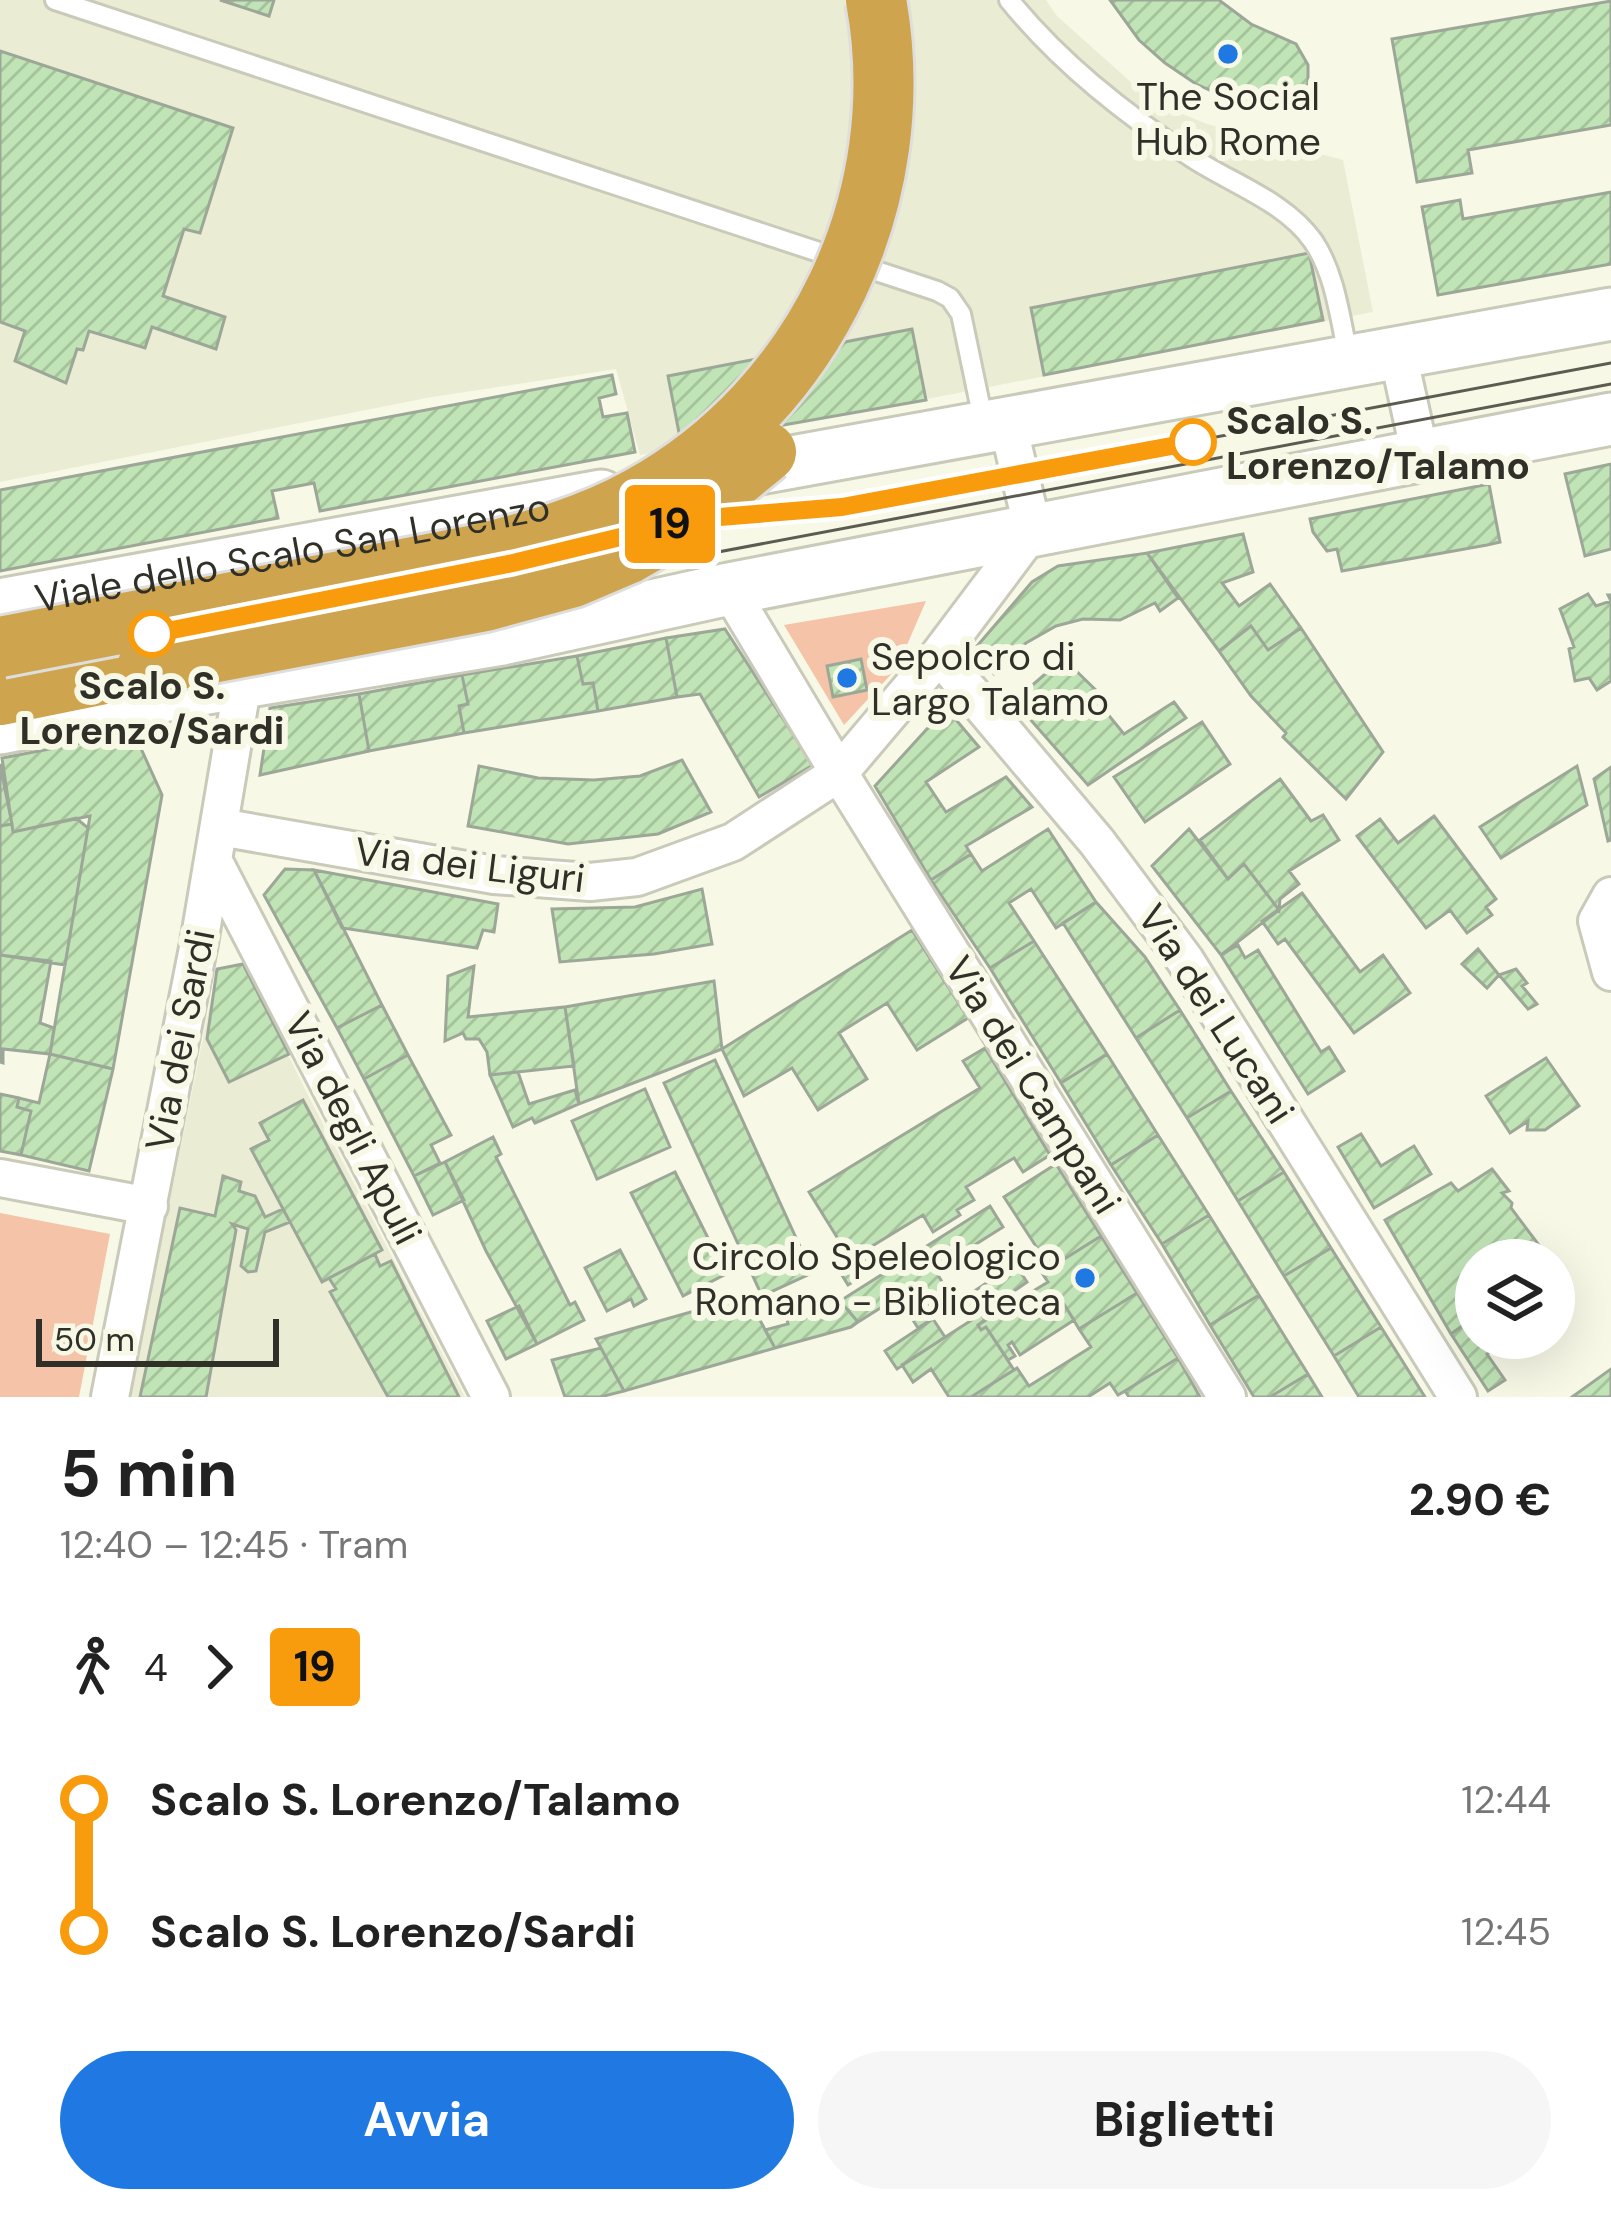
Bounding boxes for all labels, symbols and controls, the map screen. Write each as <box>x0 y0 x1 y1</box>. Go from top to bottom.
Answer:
marker: The Social Hub Rome <box>1215 41 1241 67</box>
place label: The Social Hub Rome <box>1135 71 1321 167</box>
place label: Scalo S. Lorenzo/Talamo <box>1226 395 1530 491</box>
marker: Scalo S. Lorenzo/Talamo <box>1171 420 1215 464</box>
street label: Viale dello Scalo San Lorenzo <box>31 480 554 624</box>
line badge: 19 <box>616 485 724 563</box>
text: 19 <box>649 496 691 551</box>
marker: Scalo S. Lorenzo/Sardi <box>130 612 174 656</box>
place label: Sepolcro di Largo Talamo <box>871 631 1109 727</box>
place label: Scalo S. Lorenzo/Sardi <box>19 660 285 756</box>
marker: Sepolcro di Largo Talamo <box>834 665 860 691</box>
street label: Via dei Liguri <box>352 826 588 904</box>
street label: Via dei Lucani <box>1126 895 1306 1133</box>
street label: Via dei Sardi <box>134 925 226 1155</box>
street label: Via dei Campani <box>933 947 1133 1223</box>
street label: Via degli Apuli <box>273 1003 433 1253</box>
place label: Circolo Speleologico Romano - Biblioteca <box>692 1231 1061 1327</box>
map controls <box>1455 1239 1575 1359</box>
button: layers <box>1455 1239 1575 1359</box>
marker: Circolo Speleologico Romano - Biblioteca <box>1072 1265 1098 1291</box>
scale bar <box>36 1313 279 1366</box>
text: 50 m <box>54 1318 135 1361</box>
text: 5 min <box>60 1431 237 1516</box>
text: 2.90 € <box>1409 1470 1551 1529</box>
text: 12:40 – 12:45 · Tram <box>60 1519 408 1570</box>
icon: walk <box>60 1634 126 1700</box>
icon: forward <box>186 1634 252 1700</box>
text: 19 <box>294 1639 336 1694</box>
text: 4 <box>144 1642 168 1693</box>
text: Scalo S. Lorenzo/Talamo <box>150 1770 681 1829</box>
text: 12:44 <box>1461 1774 1551 1825</box>
text: Scalo S. Lorenzo/Sardi <box>150 1902 636 1961</box>
text: 12:45 <box>1461 1906 1551 1957</box>
button: Avvia <box>60 2051 794 2189</box>
button: Biglietti <box>818 2051 1551 2189</box>

